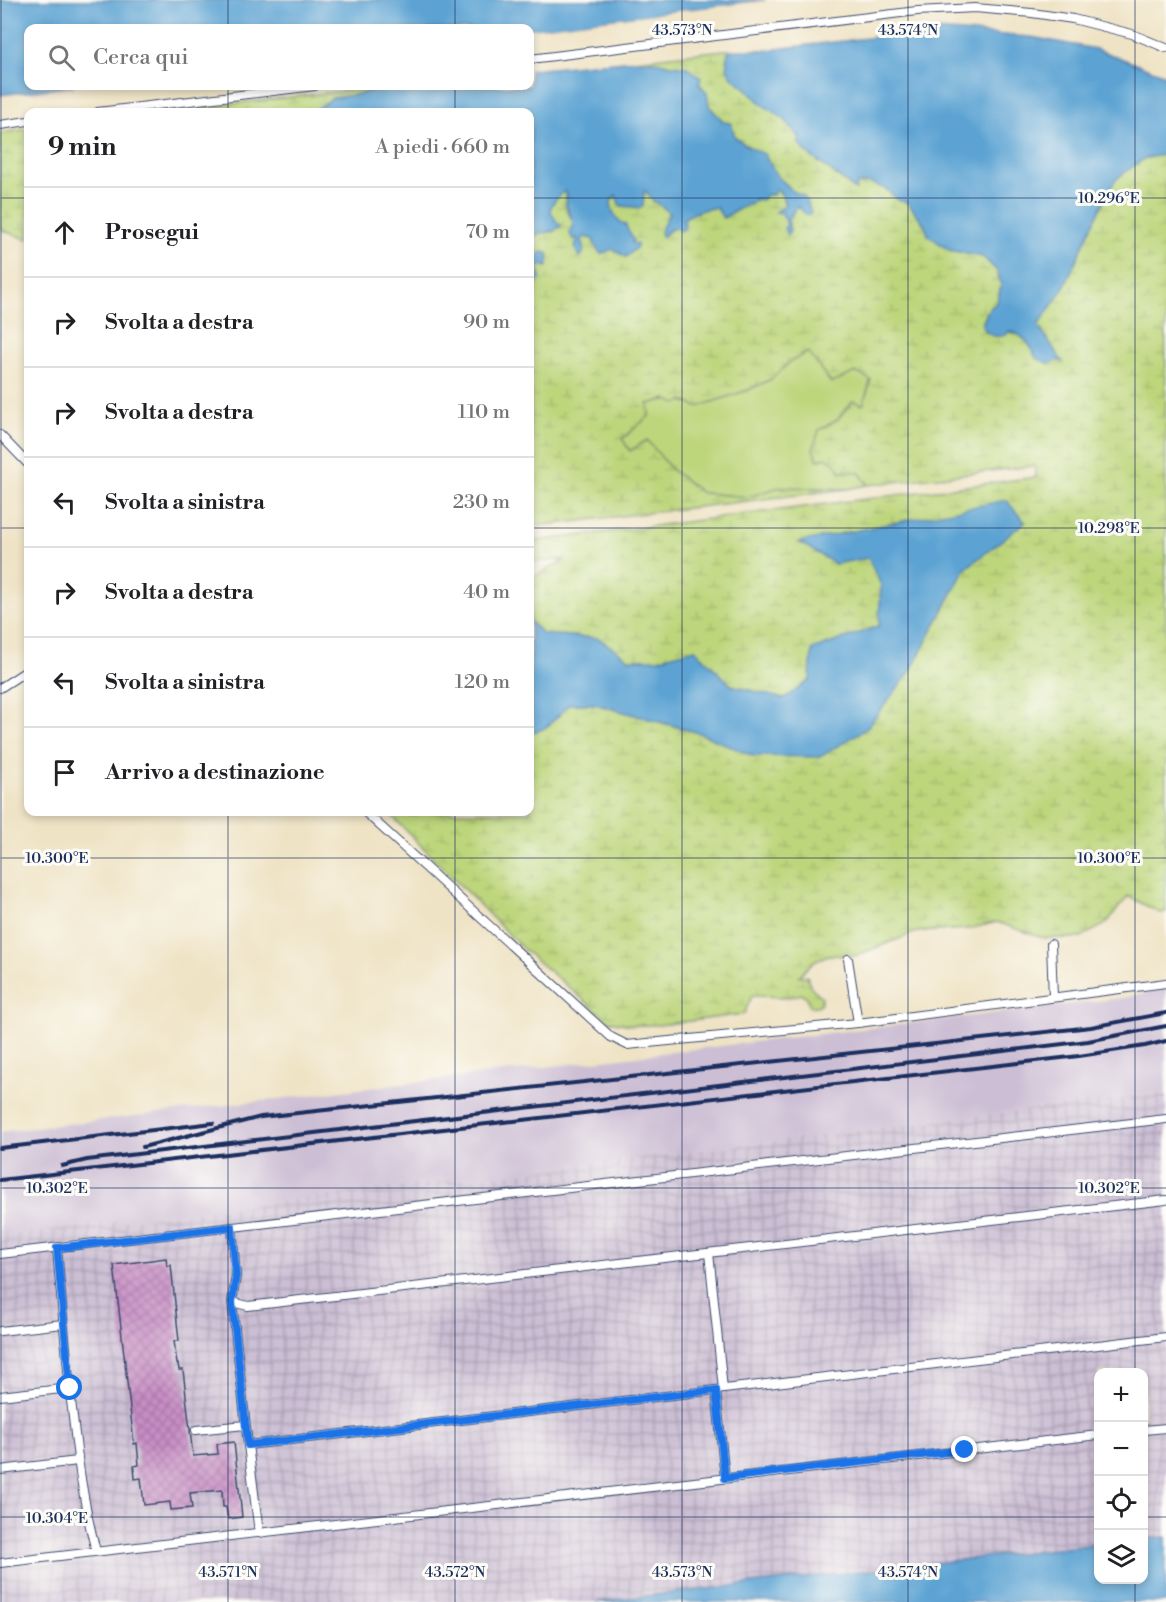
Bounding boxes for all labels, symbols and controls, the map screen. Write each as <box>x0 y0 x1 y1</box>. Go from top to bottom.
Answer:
text: 43.573°N <box>652 21 712 40</box>
text: 43.574°N <box>878 21 938 40</box>
search box <box>24 24 534 90</box>
icon: search <box>45 41 78 74</box>
text: Cerca qui <box>93 44 189 71</box>
text: 9 min <box>48 131 116 163</box>
text: A piedi · 660 m <box>375 135 510 160</box>
text: 10.296°E <box>1078 189 1140 208</box>
icon: ahead <box>48 216 81 249</box>
text: Prosegui <box>105 219 199 246</box>
text: 70 m <box>466 220 510 245</box>
icon: right <box>48 306 81 339</box>
text: Svolta a destra <box>105 309 254 336</box>
text: 90 m <box>463 310 510 335</box>
icon: right <box>48 396 81 429</box>
text: Svolta a destra <box>105 399 254 426</box>
text: 110 m <box>458 400 510 425</box>
icon: left <box>48 486 81 519</box>
text: Svolta a sinistra <box>105 489 265 516</box>
text: 230 m <box>453 490 510 515</box>
text: 10.298°E <box>1078 519 1140 538</box>
icon: right <box>48 576 81 609</box>
text: Svolta a destra <box>105 579 254 606</box>
text: 40 m <box>463 580 510 605</box>
icon: left <box>48 666 81 699</box>
text: Svolta a sinistra <box>105 669 265 696</box>
text: 120 m <box>455 670 510 695</box>
icon: arrive <box>48 756 81 789</box>
text: Arrivo a destinazione <box>105 759 325 786</box>
text: 10.300°E <box>25 849 89 868</box>
text: 10.300°E <box>1077 849 1141 868</box>
text: 10.302°E <box>26 1179 88 1198</box>
text: 10.302°E <box>1078 1179 1140 1198</box>
map controls <box>1094 1368 1148 1584</box>
button: + <box>1094 1368 1148 1422</box>
route start <box>56 1374 82 1400</box>
button: − <box>1094 1422 1148 1476</box>
route end <box>951 1436 977 1462</box>
button: locate <box>1094 1476 1148 1530</box>
text: 10.304°E <box>26 1509 88 1528</box>
button: layers <box>1094 1530 1148 1584</box>
text: 43.571°N <box>198 1563 258 1582</box>
text: 43.572°N <box>425 1563 485 1582</box>
text: 43.573°N <box>652 1563 712 1582</box>
text: 43.574°N <box>878 1563 938 1582</box>

